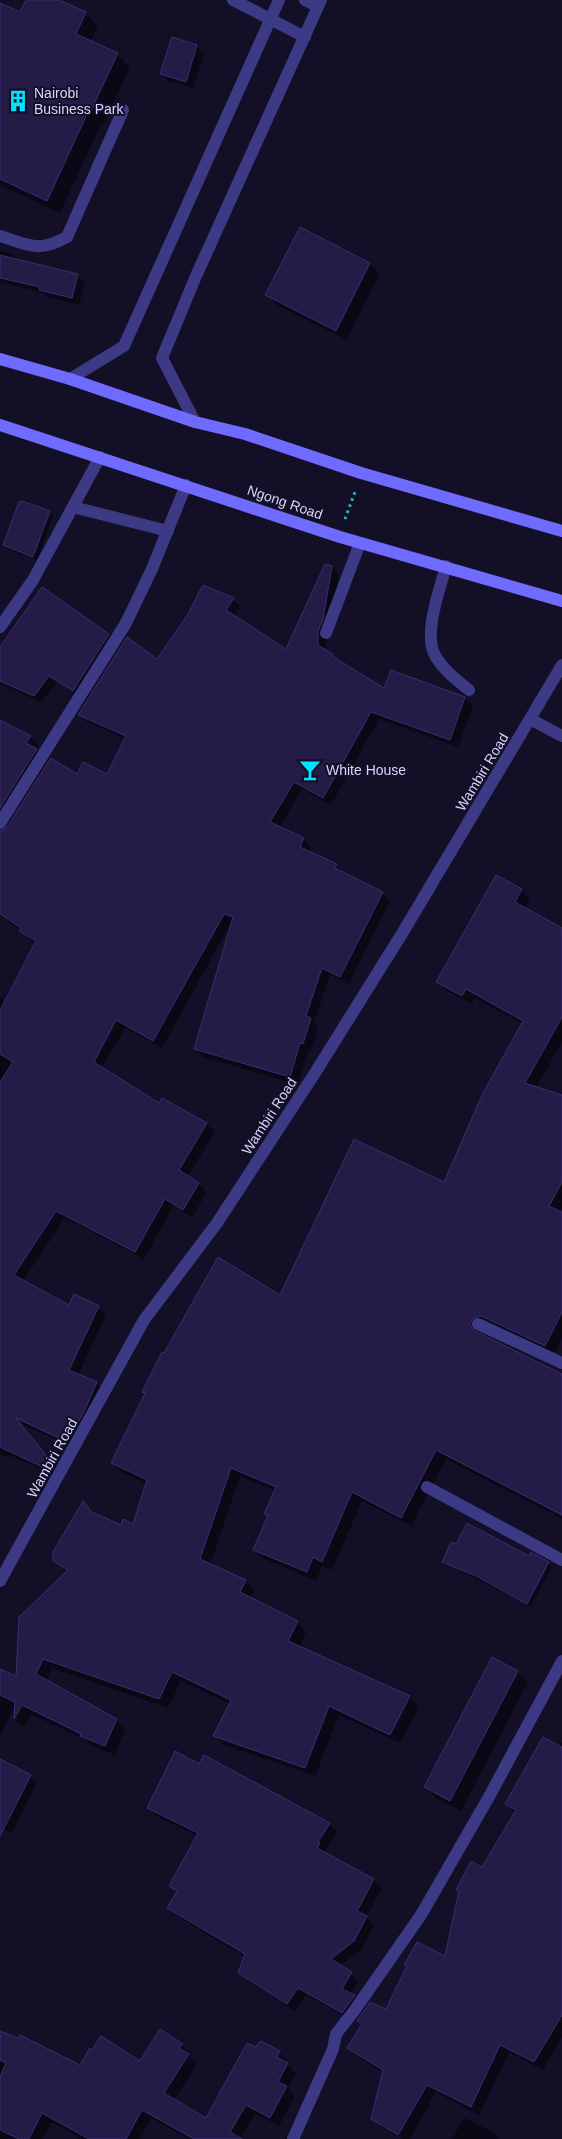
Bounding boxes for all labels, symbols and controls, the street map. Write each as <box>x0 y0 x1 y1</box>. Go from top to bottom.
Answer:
place label: Nairobi Business Park <box>34 85 124 117</box>
building icon: Nairobi Business Park <box>5 88 31 114</box>
street label: Ngong Road <box>245 482 325 522</box>
street label: Wambiri Road <box>452 730 512 814</box>
bar icon: White House <box>297 757 323 783</box>
place label: White House <box>326 762 406 778</box>
street label: Wambiri Road <box>238 1075 300 1157</box>
street label: Wambiri Road <box>24 1416 80 1500</box>

